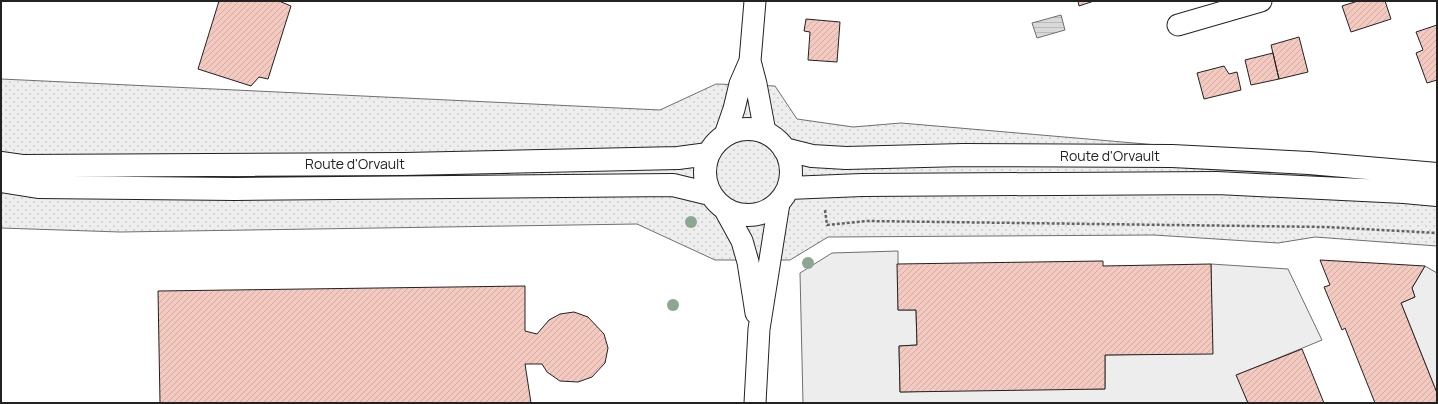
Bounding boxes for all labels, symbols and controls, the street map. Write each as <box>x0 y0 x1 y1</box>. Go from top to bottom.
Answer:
street label: Route d'Orvault <box>1060 146 1160 165</box>
street label: Route d'Orvault <box>305 154 405 173</box>

